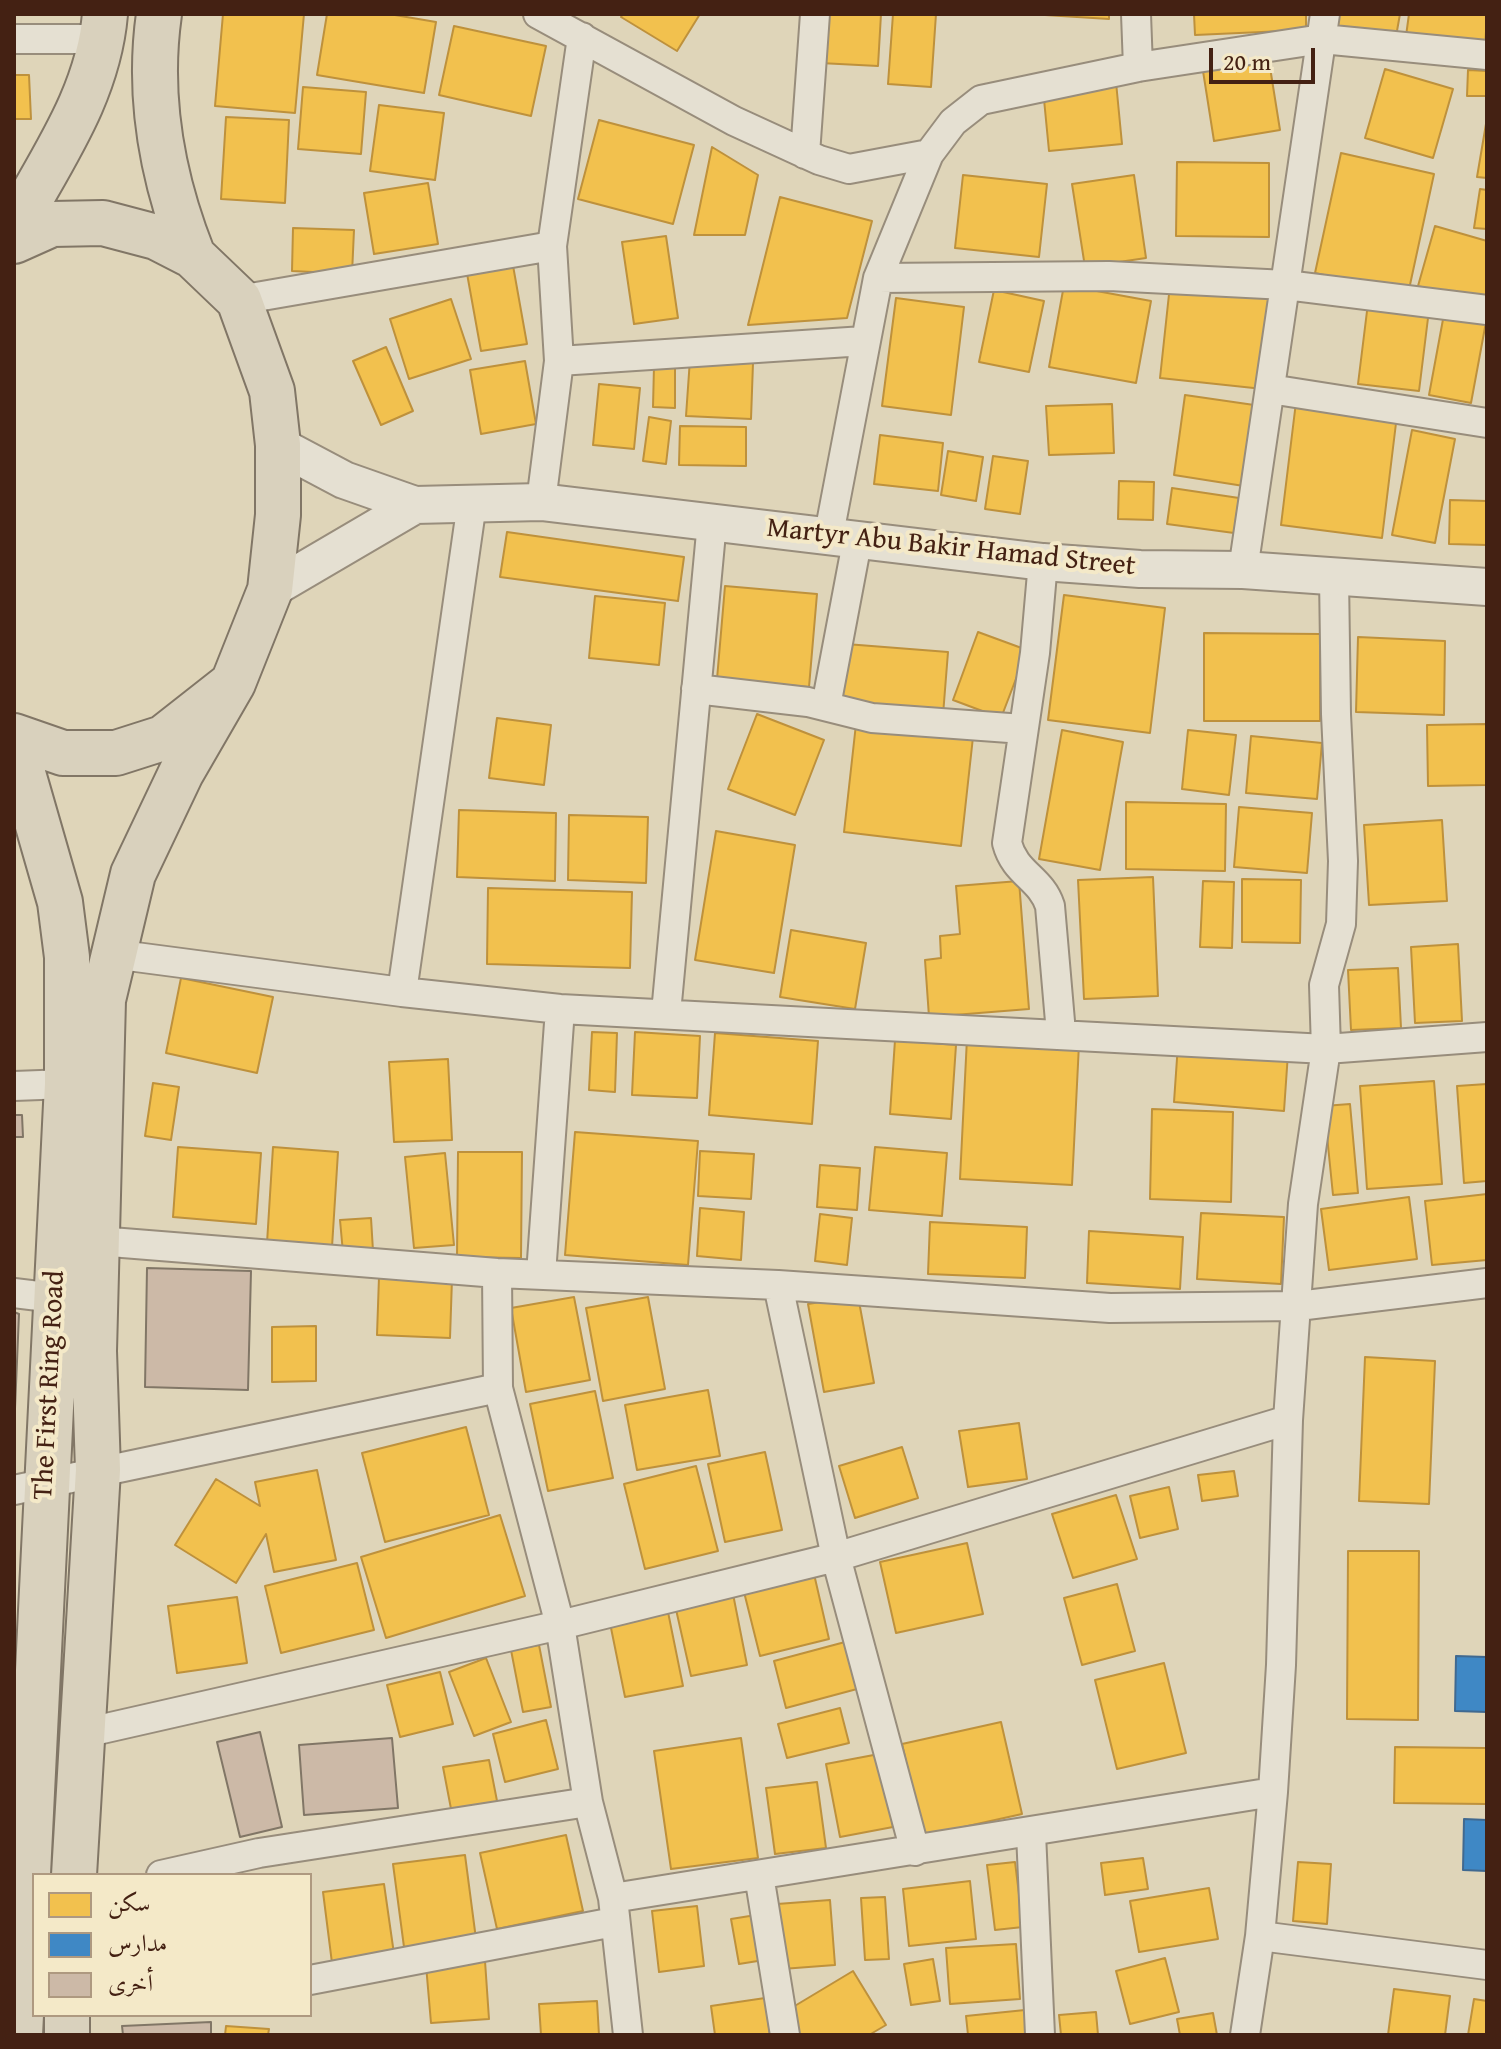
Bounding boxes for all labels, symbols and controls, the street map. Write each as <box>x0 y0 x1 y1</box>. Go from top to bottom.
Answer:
scale bar <box>1213 32 1319 82</box>
text: 20 m <box>1223 44 1271 79</box>
street label: Martyr Abu Bakir Hamad Street <box>765 512 1137 584</box>
street label: The First Ring Road <box>27 1270 73 1500</box>
legend <box>32 1873 312 2017</box>
text: سكن <box>108 1885 151 1920</box>
text: مدارس <box>108 1925 167 1960</box>
text: أخرى <box>108 1965 153 2000</box>

